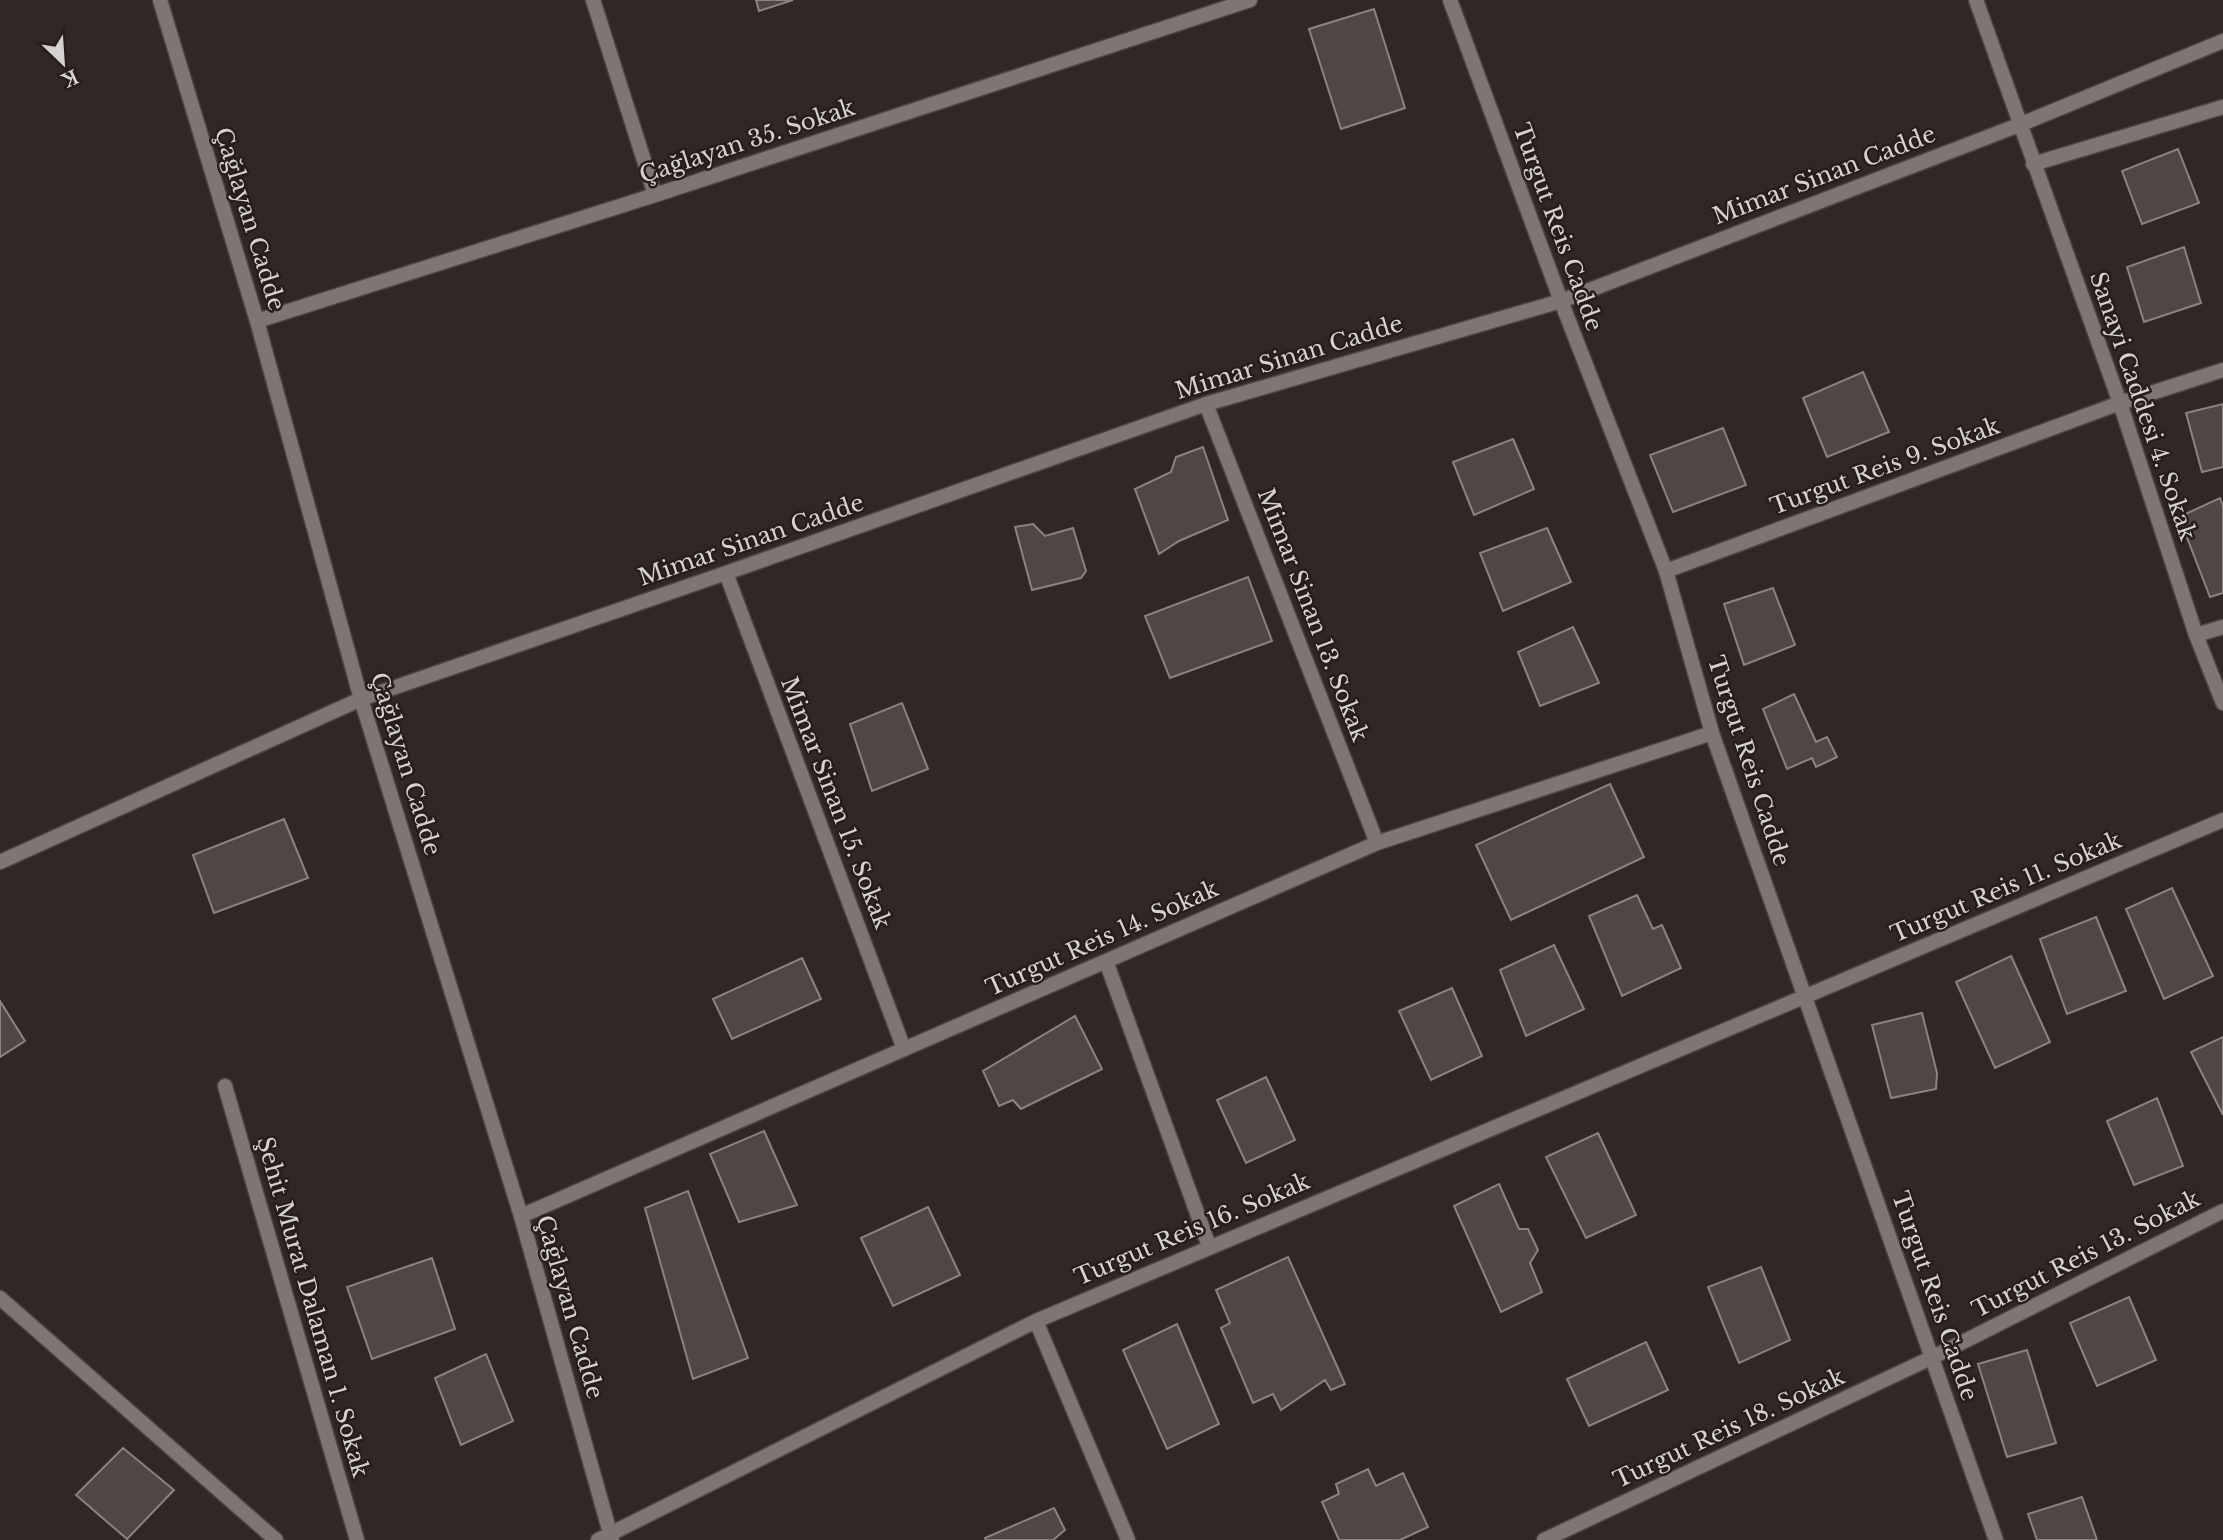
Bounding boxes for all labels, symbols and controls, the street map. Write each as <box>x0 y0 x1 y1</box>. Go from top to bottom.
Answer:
north arrow <box>28 28 98 98</box>
text: K <box>57 64 82 92</box>
street label: Çağlayan 35. Sokak <box>636 93 859 189</box>
street label: Turgut Reis Cadde <box>1507 119 1609 335</box>
street label: Mimar Sinan Cadde <box>1709 120 1939 230</box>
street label: Çağlayan Cadde <box>209 124 291 314</box>
street label: Sanayi Caddesi 4. Sokak <box>2084 268 2202 545</box>
street label: Mimar Sinan Cadde <box>1172 309 1406 405</box>
street label: Turgut Reis 9. Sokak <box>1767 411 2004 521</box>
street label: Mimar Sinan 13. Sokak <box>1252 484 1375 746</box>
street label: Mimar Sinan Cadde <box>635 488 867 592</box>
street label: Turgut Reis Cadde <box>1702 652 1796 870</box>
street label: Çağlayan Cadde <box>365 669 447 859</box>
street label: Mimar Sinan 15. Sokak <box>775 673 897 934</box>
street label: Turgut Reis 11. Sokak <box>1886 825 2126 948</box>
street label: Turgut Reis 14. Sokak <box>981 874 1223 1002</box>
street label: Şehit Murat Dalaman 1. Sokak <box>251 1134 375 1481</box>
street label: Turgut Reis 16. Sokak <box>1070 1166 1315 1291</box>
street label: Turgut Reis 13. Sokak <box>1967 1184 2205 1324</box>
street label: Turgut Reis Cadde <box>1886 1188 1984 1404</box>
street label: Çağlayan Cadde <box>530 1212 610 1402</box>
street label: Turgut Reis 18. Sokak <box>1609 1362 1850 1494</box>

